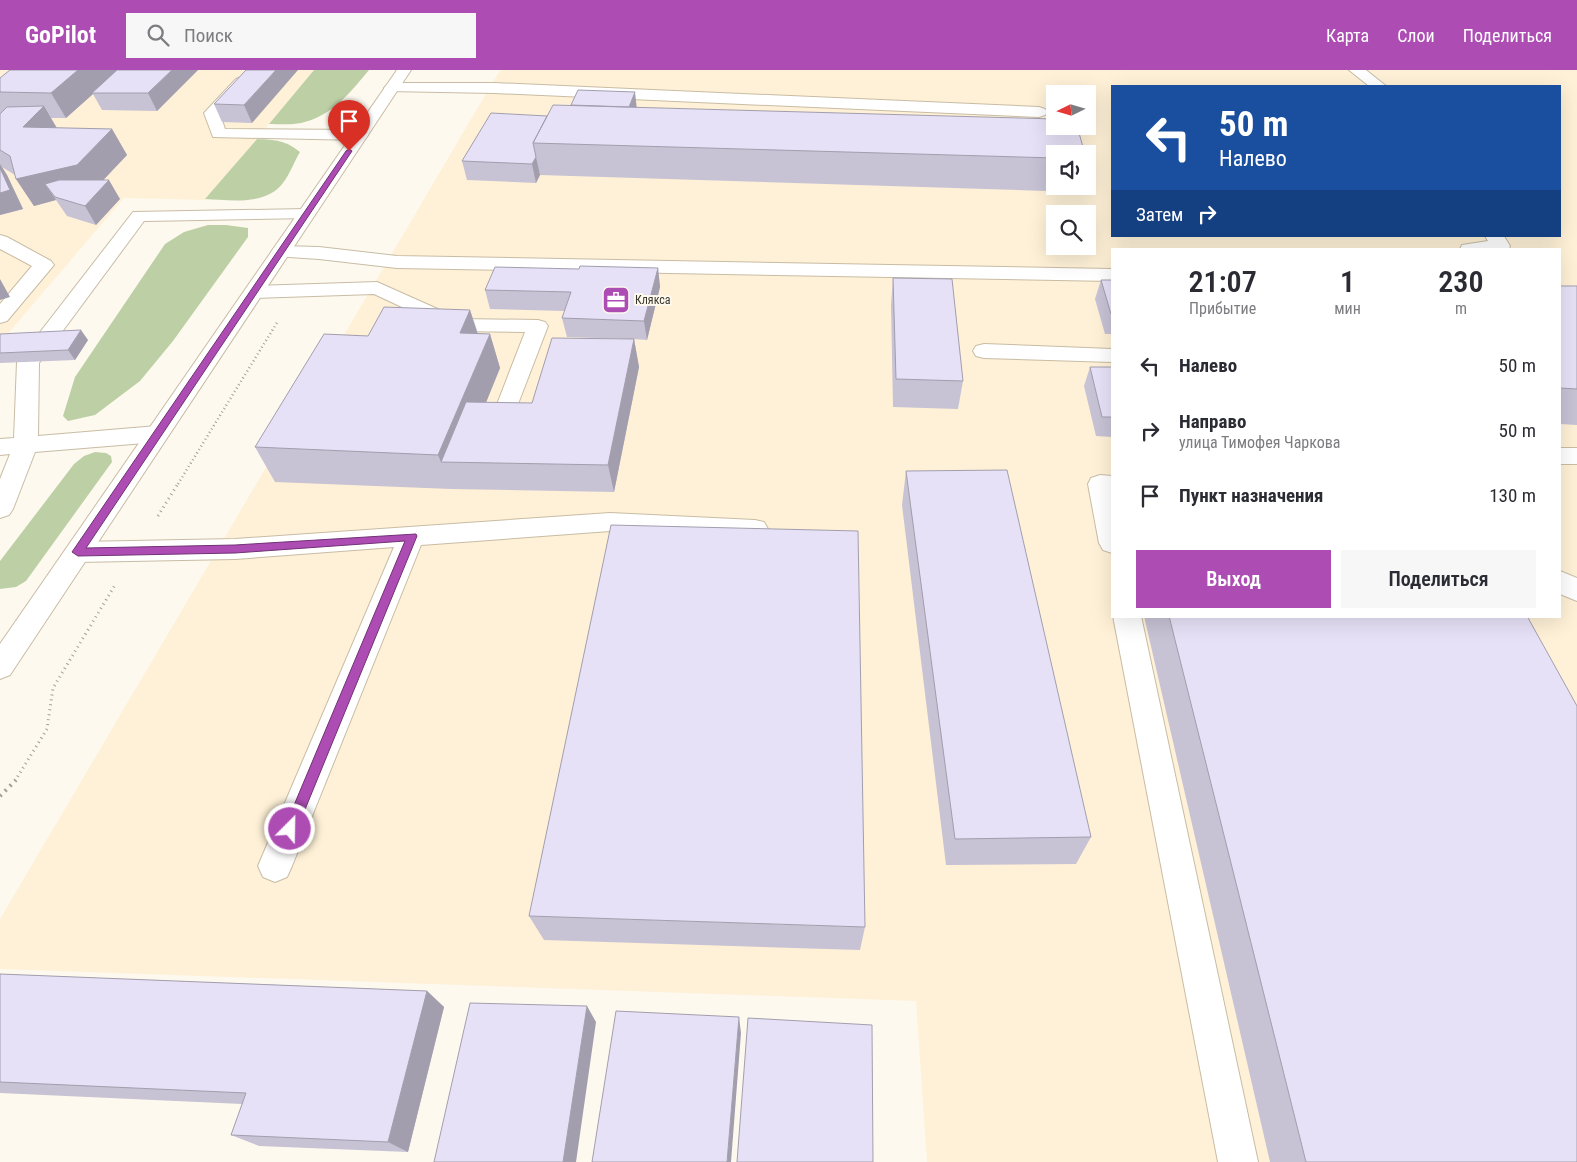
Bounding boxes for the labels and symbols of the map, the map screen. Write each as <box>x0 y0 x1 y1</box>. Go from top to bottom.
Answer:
north arrow <box>1046 85 1096 135</box>
pin <box>328 100 370 151</box>
office icon: Клякса <box>601 285 631 315</box>
place label: Клякса <box>635 293 671 307</box>
position arrow <box>263 802 315 854</box>

